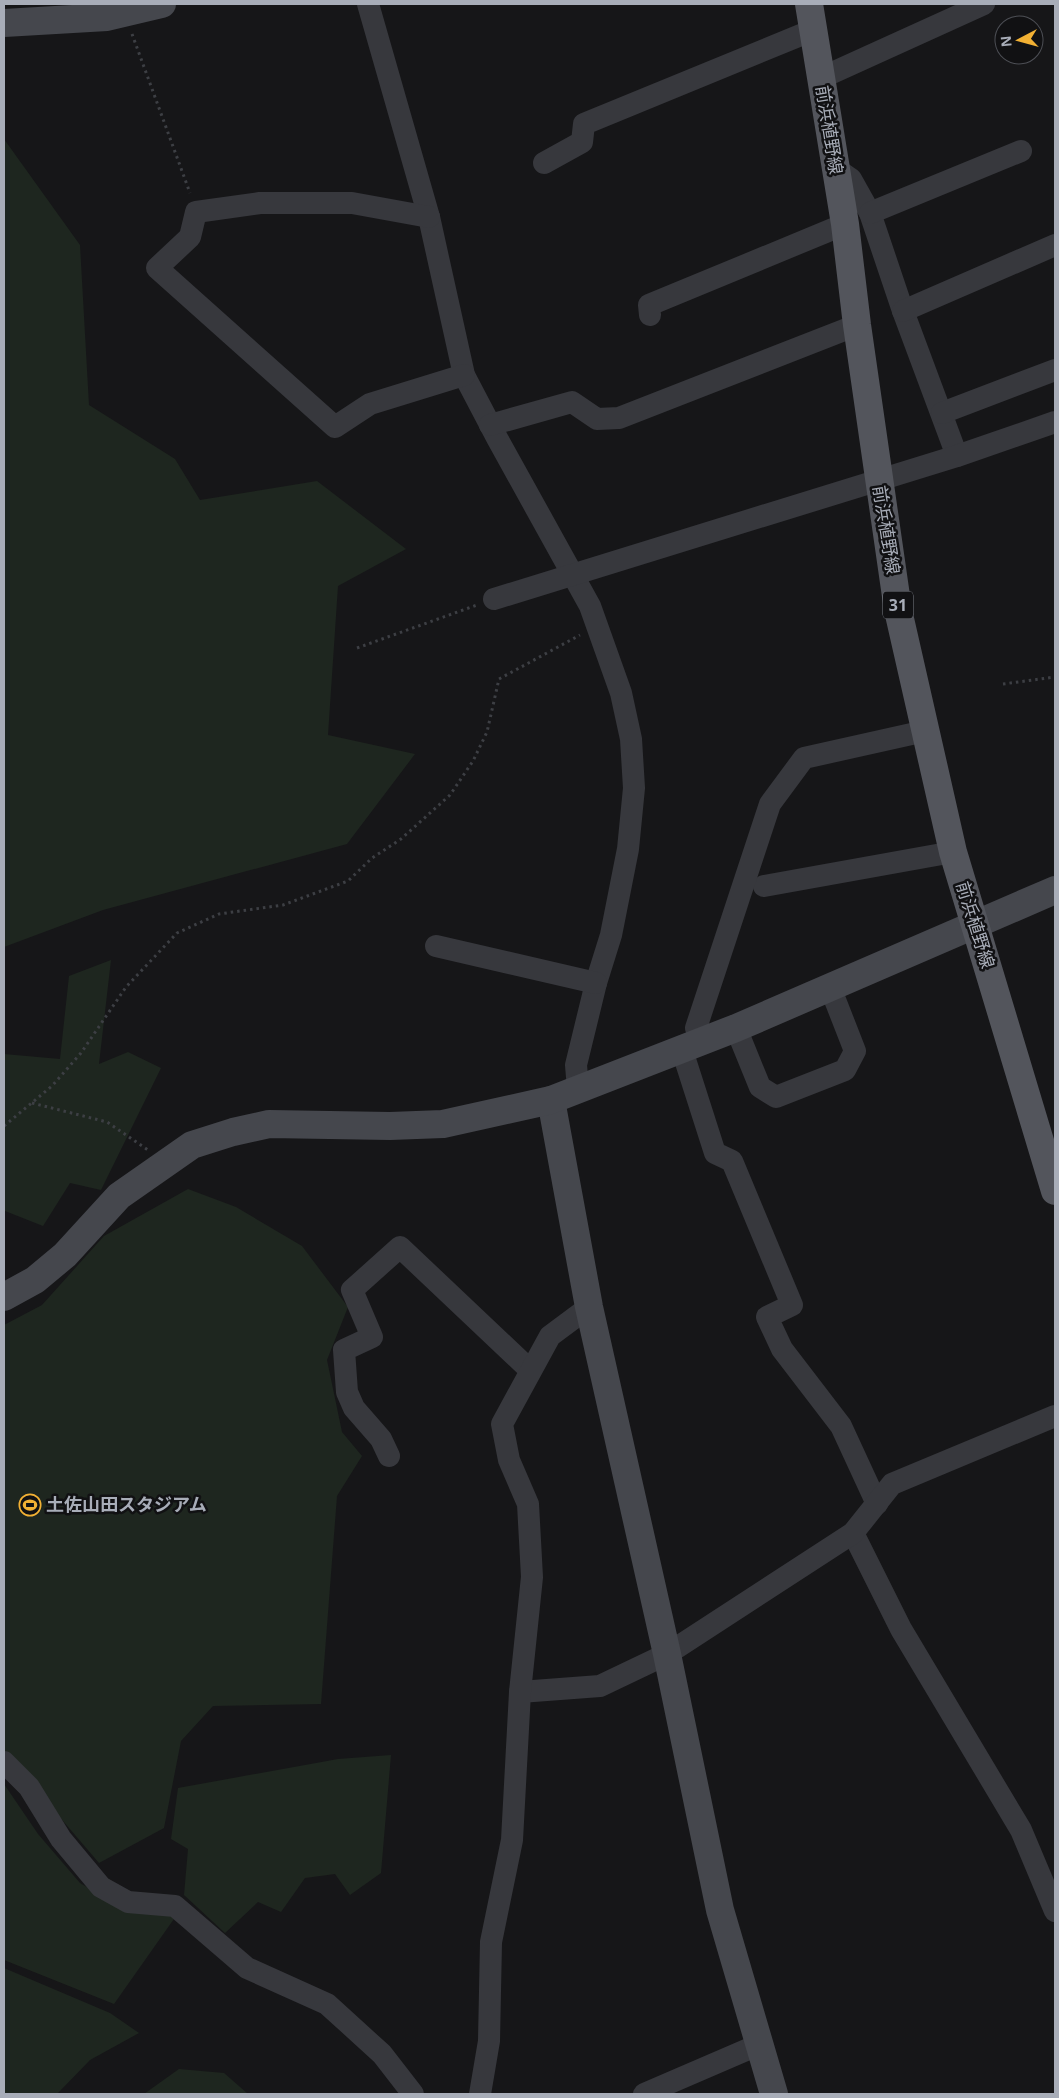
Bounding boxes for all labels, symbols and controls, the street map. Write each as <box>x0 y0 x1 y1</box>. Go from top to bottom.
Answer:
north arrow <box>994 15 1044 65</box>
text: N <box>996 35 1016 48</box>
street label: 前浜植野線 <box>811 84 849 176</box>
street label: 前浜植野線 <box>868 484 906 576</box>
road number: 31 <box>883 592 913 618</box>
street label: 前浜植野線 <box>951 878 1001 971</box>
place label: 土佐山田スタジアム <box>46 1492 207 1516</box>
sports icon: 土佐山田スタジアム <box>18 1493 42 1517</box>

